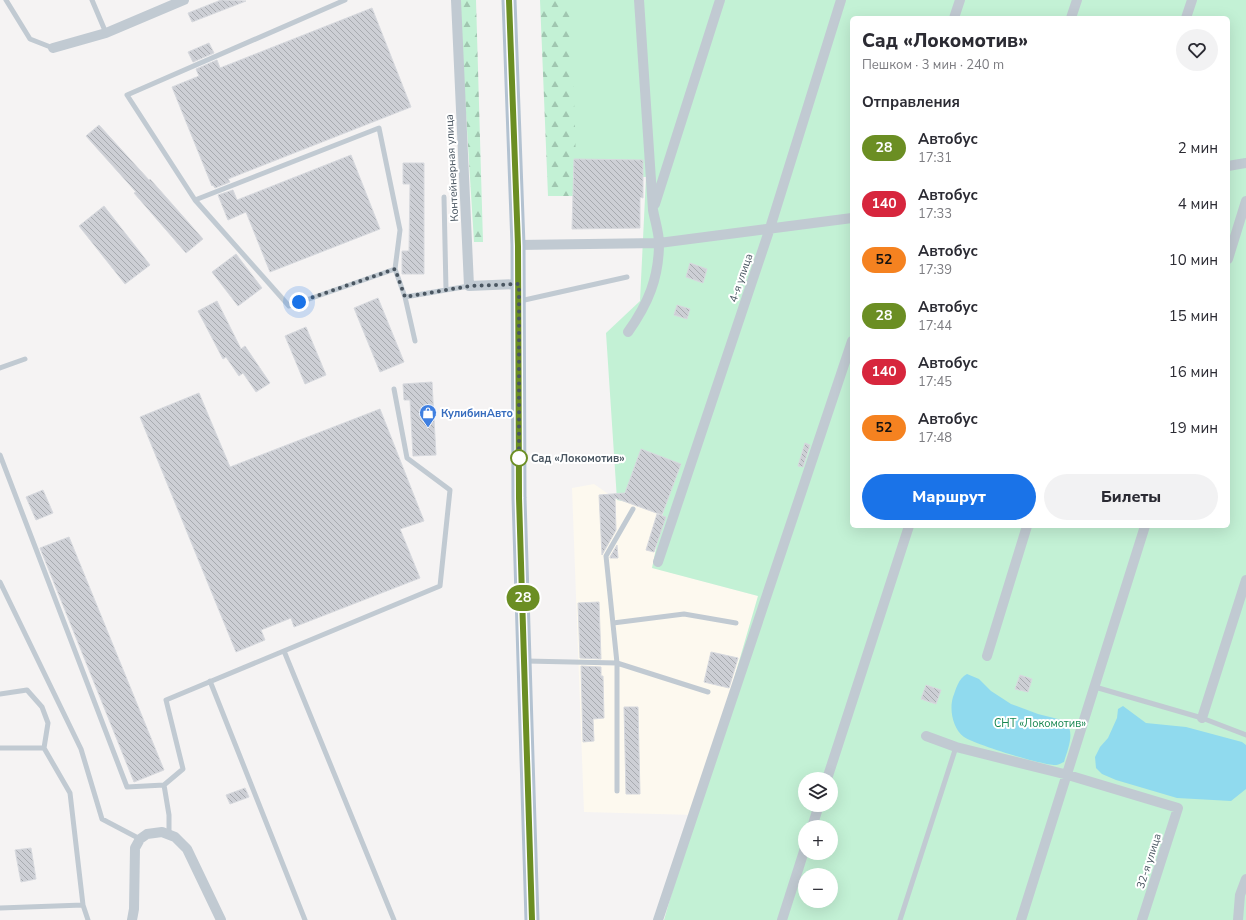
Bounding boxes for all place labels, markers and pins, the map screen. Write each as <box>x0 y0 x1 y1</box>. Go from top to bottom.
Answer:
shop icon: КулибинАвто <box>418 403 438 428</box>
place label: КулибинАвто <box>441 406 513 421</box>
marker: Сад «Локомотив» <box>510 449 528 467</box>
place label: Сад «Локомотив» <box>531 451 625 466</box>

